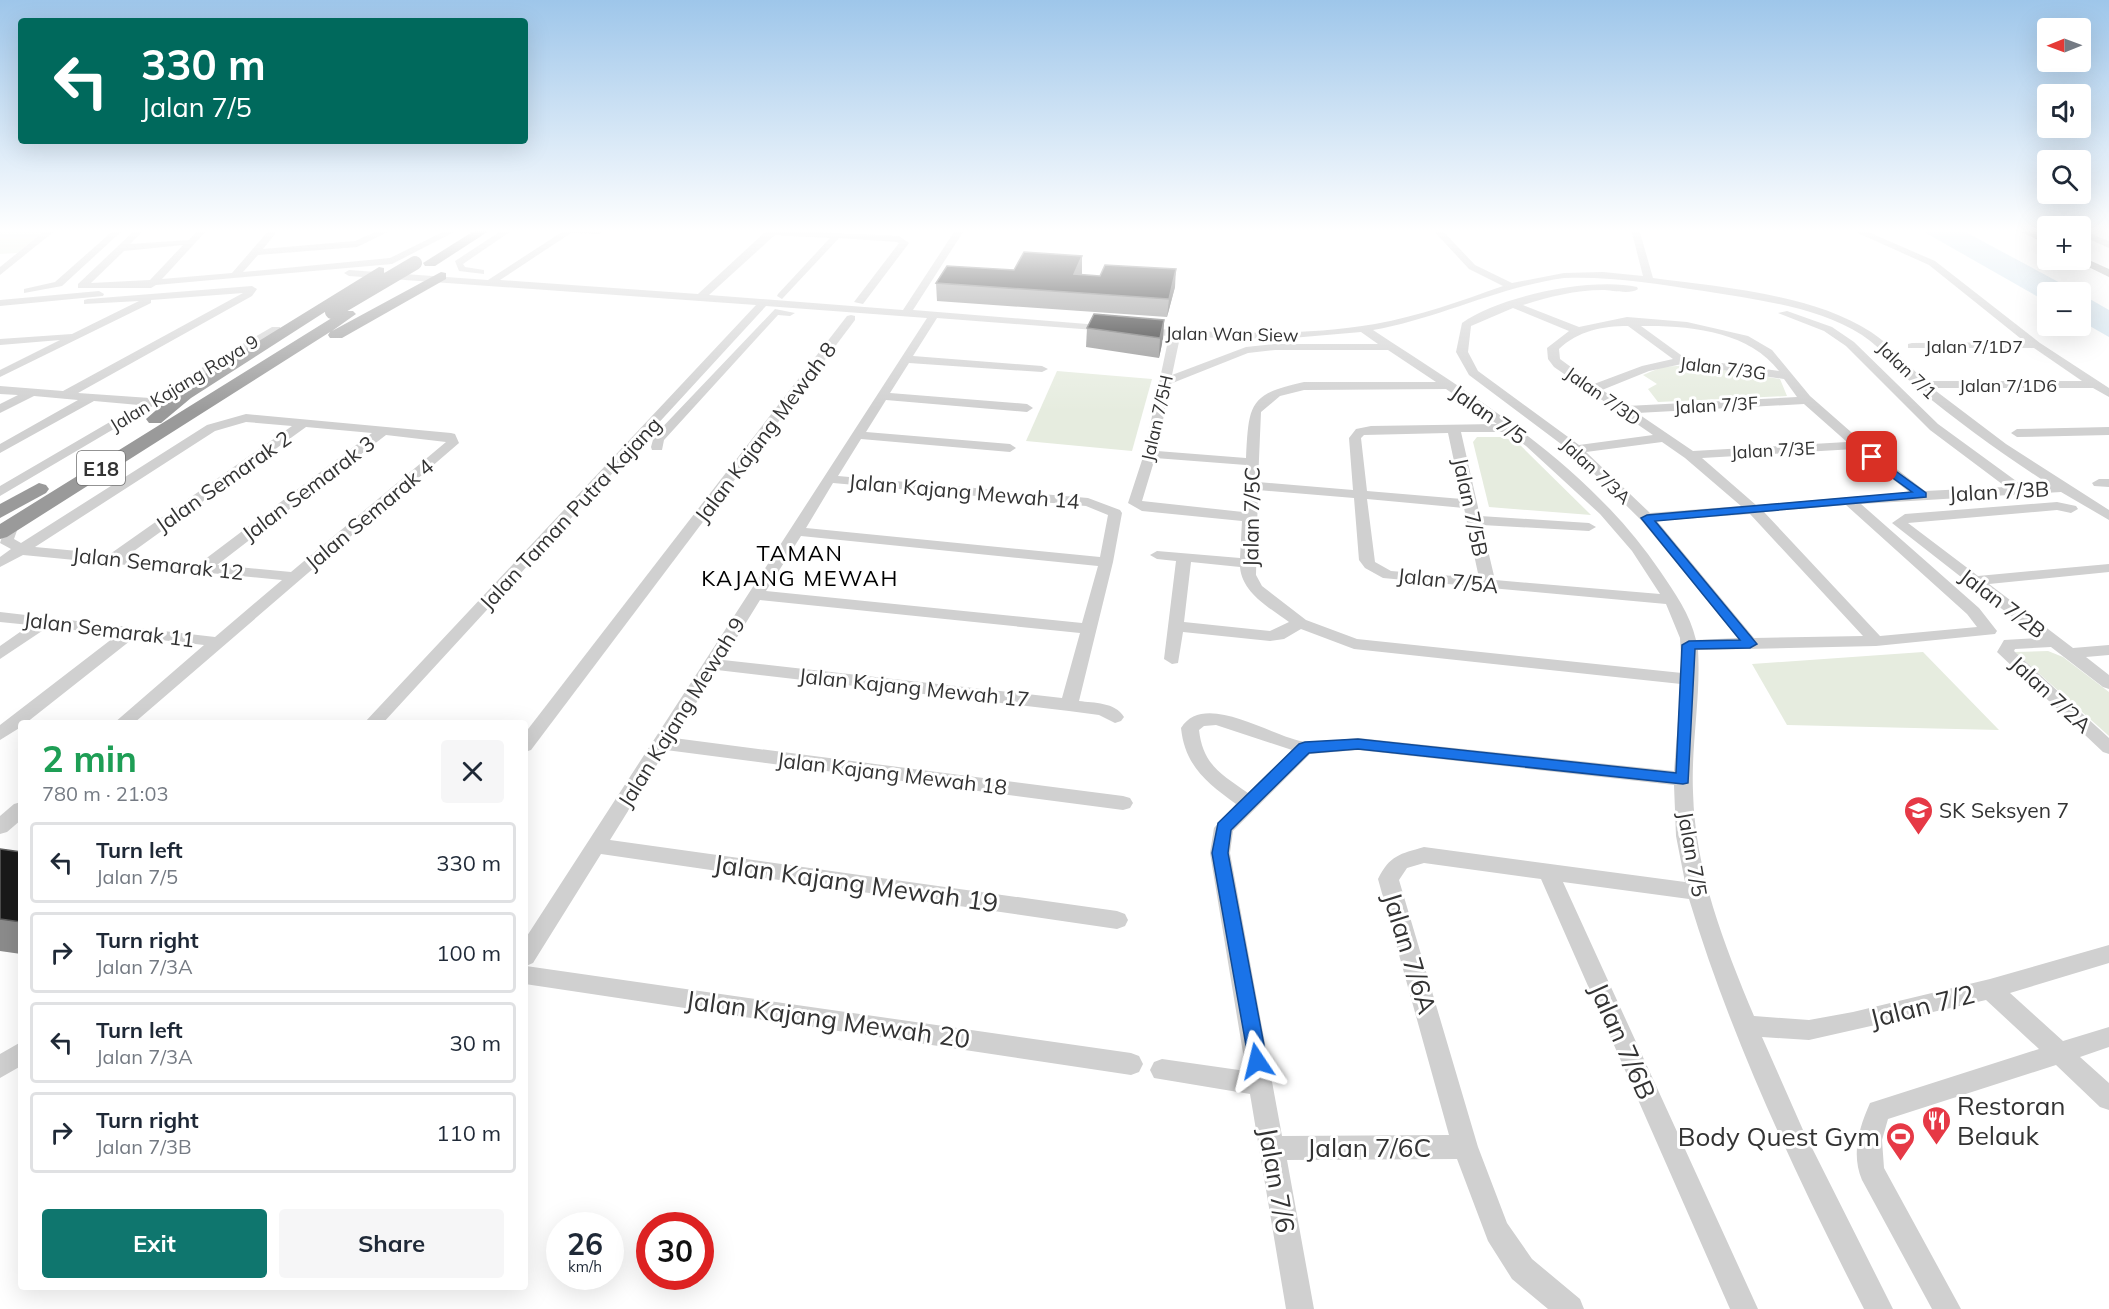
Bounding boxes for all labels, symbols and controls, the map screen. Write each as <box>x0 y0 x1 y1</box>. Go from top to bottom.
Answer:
north arrow <box>2037 18 2091 72</box>
map controls <box>2037 18 2091 336</box>
text: 330 m <box>141 38 266 91</box>
icon: left <box>42 42 120 120</box>
button: sound <box>2037 84 2091 138</box>
text: Jalan 7/5 <box>141 90 252 124</box>
button: search <box>2037 150 2091 204</box>
button: + <box>2037 216 2091 270</box>
button: − <box>2037 282 2091 336</box>
street label: Jalan Wan Siew <box>1165 321 1299 347</box>
street label: Jalan Kajang Raya 9 <box>106 330 262 436</box>
street label: Jalan 7/1D7 <box>1925 335 2023 358</box>
street label: Jalan 7/1 <box>1872 336 1942 404</box>
street label: Jalan Kajang Mewah 8 <box>689 337 841 527</box>
street label: Jalan 7/3G <box>1678 351 1768 385</box>
street label: Jalan 7/3D <box>1561 362 1645 430</box>
street label: Jalan 7/5H <box>1136 373 1178 463</box>
street label: Jalan 7/1D6 <box>1959 374 2057 397</box>
street label: Jalan 7/5 <box>1446 379 1532 449</box>
street label: Jalan 7/3F <box>1673 391 1759 419</box>
street label: Jalan Taman Putra Kajang <box>474 411 666 615</box>
street label: Jalan Semarak 2 <box>150 425 296 537</box>
street label: Jalan Semarak 3 <box>237 430 379 546</box>
pin <box>1846 431 1897 482</box>
street label: Jalan 7/3A <box>1556 433 1636 509</box>
street label: Jalan 7/3E <box>1730 436 1816 464</box>
icon: arrive <box>1855 440 1888 473</box>
road number: E18 <box>77 451 125 485</box>
street label: Jalan Semarak 4 <box>300 453 439 575</box>
street label: Jalan 7/5B <box>1448 455 1494 559</box>
street label: Jalan 7/5C <box>1237 467 1265 567</box>
street label: Jalan Kajang Mewah 14 <box>847 468 1081 514</box>
street label: Jalan 7/3B <box>1948 475 2050 507</box>
district label: TAMAN KAJANG MEWAH <box>701 539 899 592</box>
street label: Jalan Semarak 12 <box>71 541 245 585</box>
street label: Jalan 7/5A <box>1396 562 1500 598</box>
street label: Jalan 7/2B <box>1955 562 2051 644</box>
street label: Jalan Semarak 11 <box>22 606 196 652</box>
street label: Jalan Kajang Mewah 9 <box>612 612 750 812</box>
street label: Jalan 7/2A <box>2005 650 2097 739</box>
street label: Jalan Kajang Mewah 17 <box>797 662 1031 712</box>
text: 2 min <box>42 736 137 781</box>
button: close <box>441 740 504 803</box>
street label: Jalan Kajang Mewah 18 <box>775 746 1009 800</box>
text: 780 m · 21:03 <box>42 781 168 806</box>
school or university icon: SK Seksyen 7 <box>1902 794 1934 836</box>
place label: SK Seksyen 7 <box>1939 797 2069 823</box>
street label: Jalan 7/5 <box>1673 809 1713 899</box>
text: Turn left <box>96 836 183 864</box>
icon: left <box>45 846 78 879</box>
street label: Jalan Kajang Mewah 19 <box>712 847 1000 919</box>
text: 330 m <box>436 849 501 877</box>
text: Jalan 7/5 <box>96 864 178 889</box>
street label: Jalan 7/6A <box>1376 888 1444 1018</box>
text: Turn right <box>96 926 199 954</box>
icon: right <box>45 936 78 969</box>
text: 100 m <box>436 939 501 967</box>
text: Jalan 7/3A <box>96 954 193 979</box>
street label: Jalan 7/2 <box>1866 977 1978 1035</box>
street label: Jalan 7/6B <box>1583 978 1663 1104</box>
street label: Jalan Kajang Mewah 20 <box>684 983 972 1055</box>
text: Turn left <box>96 1016 183 1044</box>
icon: left <box>45 1026 78 1059</box>
text: 30 m <box>450 1029 501 1057</box>
position arrow <box>1225 1029 1289 1093</box>
text: Jalan 7/3A <box>96 1044 193 1069</box>
place label: Restoran Belauk <box>1957 1089 2066 1152</box>
restaurant icon: Restoran Belauk <box>1920 1104 1952 1146</box>
text: Turn right <box>96 1106 199 1134</box>
icon: right <box>45 1116 78 1149</box>
text: 110 m <box>436 1119 501 1147</box>
place label: Body Quest Gym <box>1678 1120 1880 1153</box>
sports icon: Body Quest Gym <box>1885 1120 1917 1162</box>
street label: Jalan 7/6 <box>1251 1125 1303 1235</box>
street label: Jalan 7/6C <box>1307 1131 1431 1164</box>
text: Jalan 7/3B <box>96 1134 192 1159</box>
button: Exit <box>42 1209 267 1278</box>
button: Share <box>279 1209 504 1278</box>
speed limit sign: 30 <box>636 1212 714 1290</box>
text: 26 <box>567 1225 603 1263</box>
text: km/h <box>568 1257 602 1276</box>

